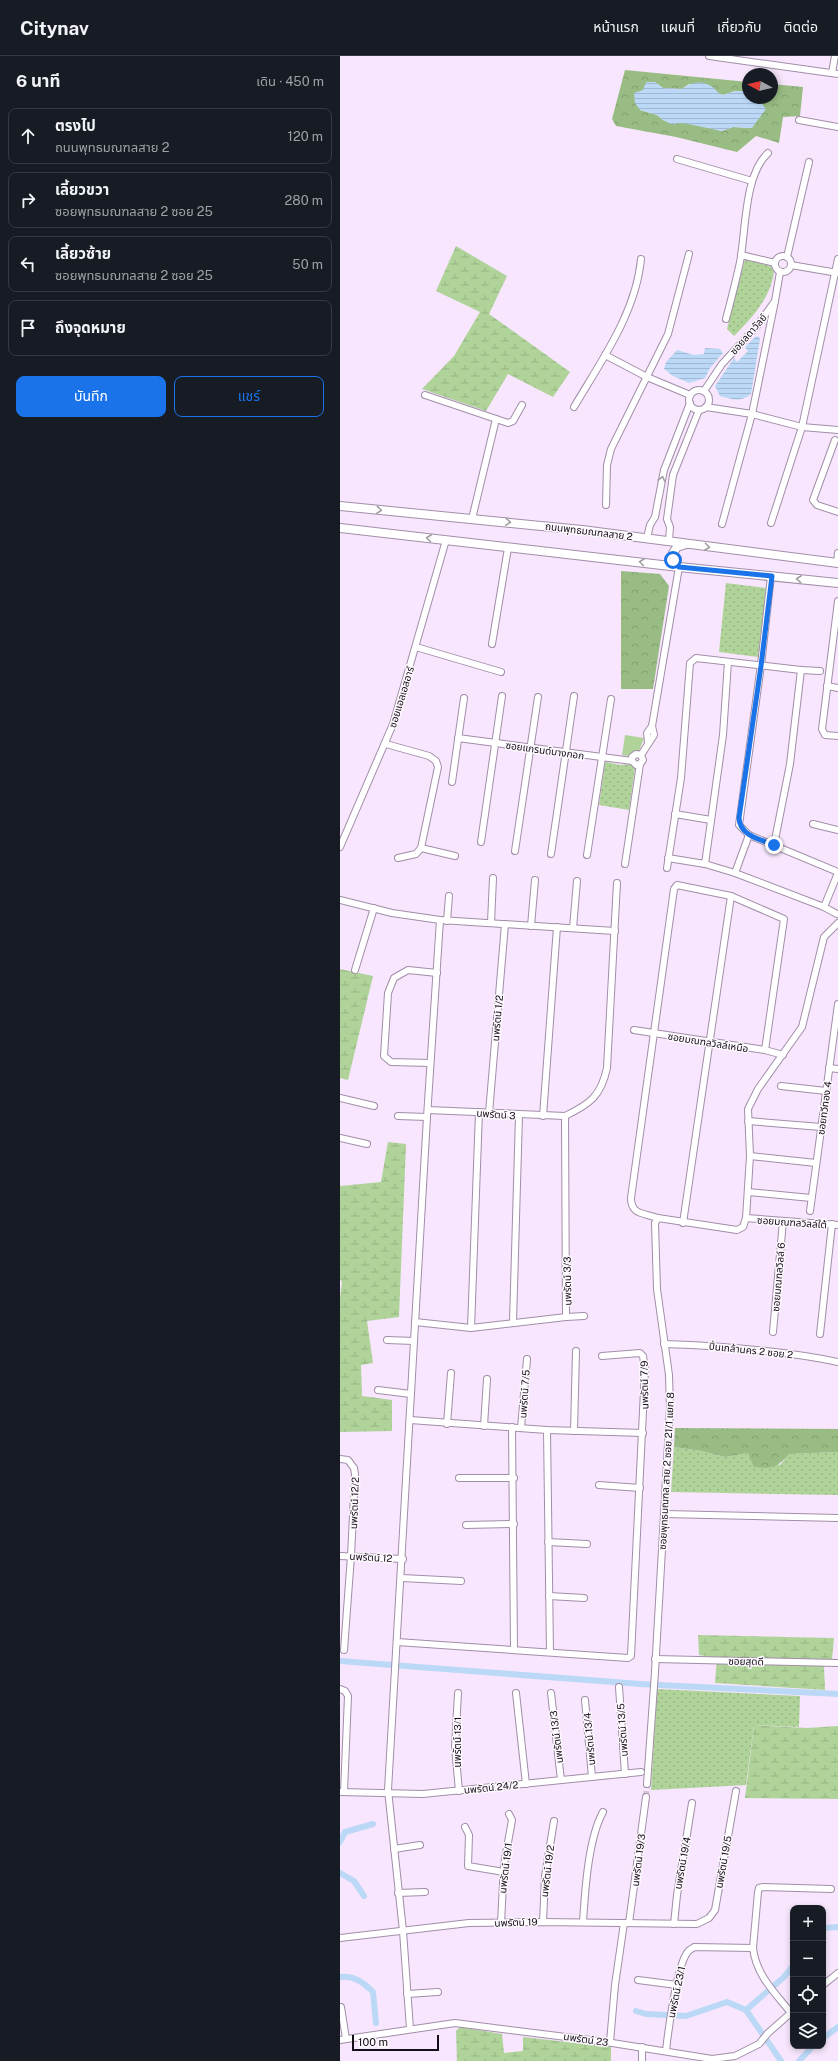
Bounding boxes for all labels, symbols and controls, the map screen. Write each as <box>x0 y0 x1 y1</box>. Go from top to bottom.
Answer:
text: Citynav <box>20 17 89 39</box>
text: หน้าแรก <box>593 19 639 35</box>
text: แผนที่ <box>661 19 695 35</box>
text: เกี่ยวกับ <box>717 19 762 35</box>
text: ติดต่อ <box>784 19 818 35</box>
north arrow <box>742 68 778 104</box>
text: 6 นาที <box>16 71 60 91</box>
text: เดิน · 450 m <box>256 74 324 89</box>
text: ตรงไป <box>55 117 96 134</box>
icon: ahead <box>17 125 39 147</box>
text: 120 m <box>288 129 323 144</box>
text: ถนนพุทธมณฑลสาย 2 <box>55 140 170 155</box>
text: เลี้ยวขวา <box>55 181 109 198</box>
icon: right <box>17 189 39 211</box>
text: 280 m <box>285 193 323 208</box>
text: ซอยพุทธมณฑลสาย 2 ซอย 25 <box>55 204 213 219</box>
text: เลี้ยวซ้าย <box>55 245 111 262</box>
icon: left <box>17 253 39 275</box>
text: 50 m <box>292 257 323 272</box>
text: ซอยพุทธมณฑลสาย 2 ซอย 25 <box>55 268 213 283</box>
street label: ซอยลดาวัลย์ <box>727 311 769 357</box>
icon: arrive <box>17 317 39 339</box>
text: ถึงจุดหมาย <box>55 319 126 336</box>
button: บันทึก <box>16 376 166 417</box>
button: แชร์ <box>174 376 324 417</box>
one-way arrow <box>658 475 666 482</box>
one-way arrow <box>376 505 382 514</box>
one-way arrow <box>505 518 511 527</box>
street label: ถนนพุทธมณฑลสาย 2 <box>544 520 633 543</box>
one-way arrow <box>426 534 432 543</box>
one-way arrow <box>704 542 710 551</box>
route start <box>664 551 682 569</box>
one-way arrow <box>639 558 645 567</box>
one-way arrow <box>796 574 802 583</box>
street label: ซอยแอลเอสอาร์ <box>386 665 416 729</box>
street label: ซอยแกรนด์บางกอก <box>505 739 585 761</box>
route end <box>765 836 783 854</box>
street label: นพรัตน์ 1/2 <box>489 994 505 1042</box>
street label: ซอยมณฑลวิลล์เหนือ <box>667 1030 749 1054</box>
street label: ซอยทวีทอง 4 <box>814 1080 834 1136</box>
street label: นพรัตน์ 3 <box>476 1107 516 1121</box>
street label: ซอยมณฑลวิลล์ใต้ <box>757 1214 827 1230</box>
street label: ซอยมณฑลวิลล์ 6 <box>769 1242 787 1312</box>
street label: นพรัตน์ 3/3 <box>561 1256 573 1306</box>
street label: ปิ่นเกล้านคร 2 ซอย 2 <box>708 1339 794 1360</box>
street label: นพรัตน์ 7/9 <box>638 1361 650 1409</box>
street label: นพรัตน์ 7/5 <box>516 1369 532 1419</box>
street label: ซอยพุทธมณฑล สาย 2 ซอย 21/1 แยก 8 <box>656 1392 677 1550</box>
street label: นพรัตน์ 12/2 <box>347 1477 361 1529</box>
street label: นพรัตน์ 12 <box>349 1550 393 1564</box>
street label: ซอยสุดดี <box>728 1655 764 1668</box>
street label: นพรัตน์ 13/5 <box>614 1703 630 1757</box>
street label: นพรัตน์ 13/3 <box>547 1710 565 1764</box>
street label: นพรัตน์ 13/4 <box>581 1712 597 1766</box>
street label: นพรัตน์ 13/1 <box>451 1717 463 1767</box>
street label: นพรัตน์ 24/2 <box>463 1778 519 1796</box>
street label: นพรัตน์ 19/3 <box>629 1833 647 1887</box>
street label: นพรัตน์ 19/5 <box>712 1835 734 1889</box>
street label: นพรัตน์ 19/4 <box>671 1836 693 1890</box>
street label: นพรัตน์ 19/1 <box>496 1842 514 1894</box>
street label: นพรัตน์ 19/2 <box>538 1844 556 1898</box>
map controls <box>790 1905 826 2049</box>
button: + <box>790 1905 826 1941</box>
street label: นพรัตน์ 19 <box>494 1915 538 1929</box>
button: − <box>790 1941 826 1977</box>
street label: นพรัตน์ 23/1 <box>665 1965 687 2019</box>
button: locate <box>790 1977 826 2013</box>
button: layers <box>790 2013 826 2049</box>
street label: นพรัตน์ 23 <box>563 2030 609 2048</box>
scale bar <box>352 2033 439 2052</box>
text: 100 m <box>358 2036 388 2048</box>

